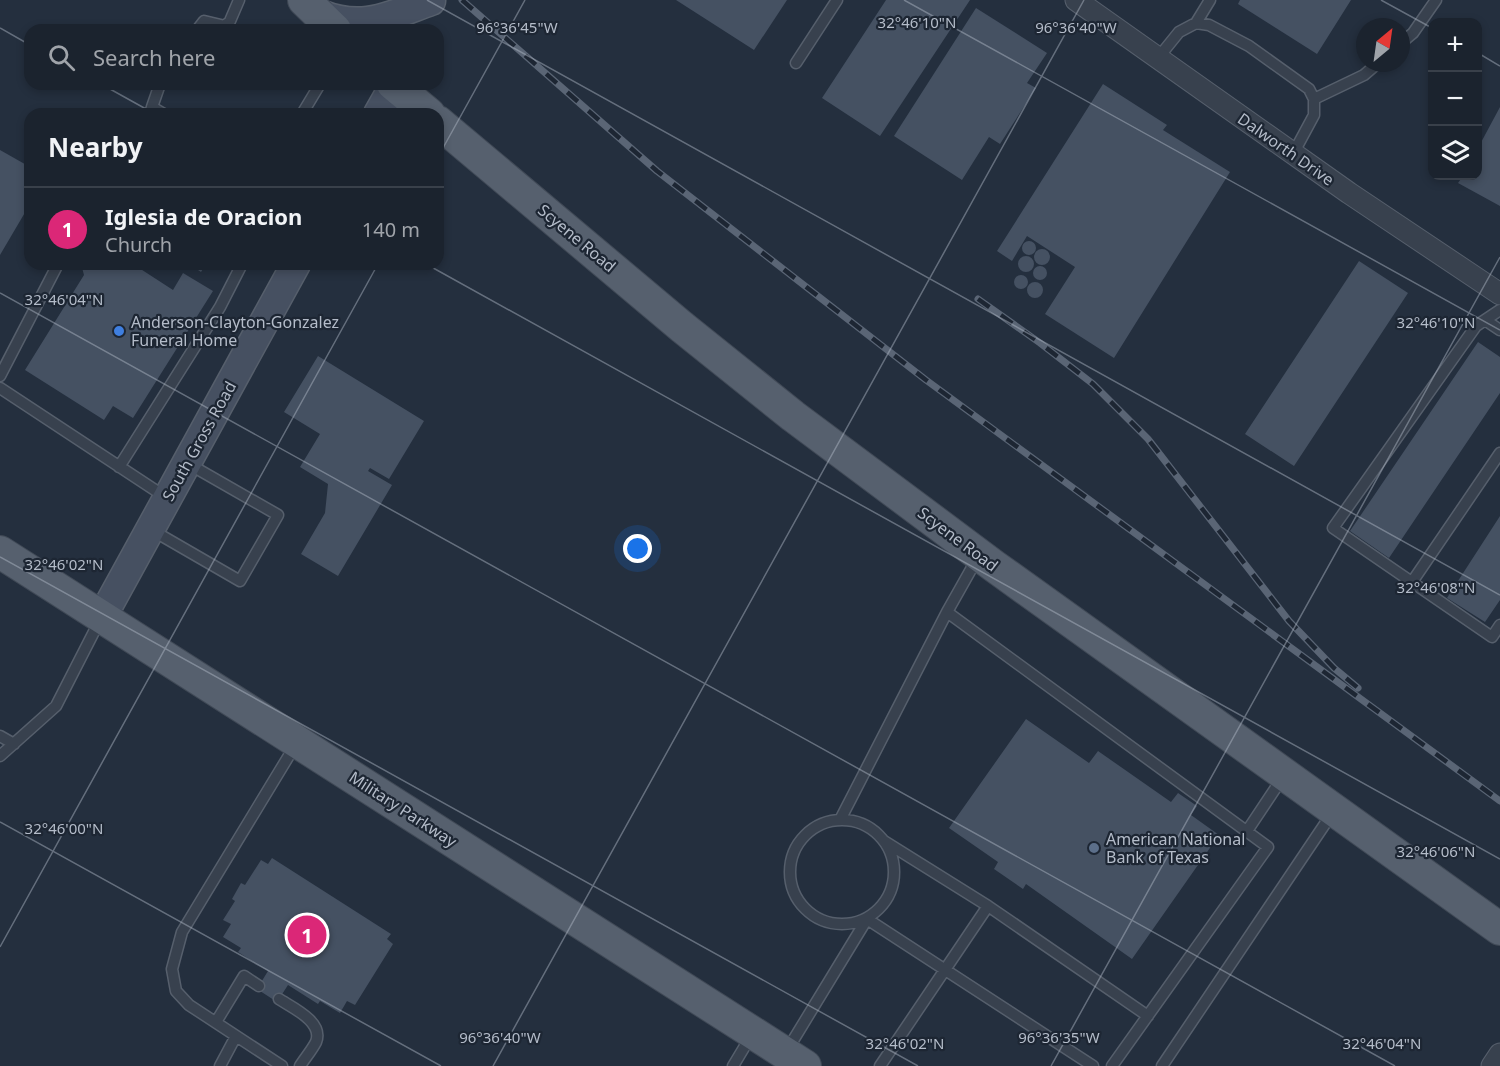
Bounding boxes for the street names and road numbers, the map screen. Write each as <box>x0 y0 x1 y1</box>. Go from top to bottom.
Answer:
street label: Dalworth Drive <box>1233 108 1339 190</box>
street label: Scyene Road <box>533 199 621 277</box>
street label: South Gross Road <box>157 377 241 505</box>
street label: Scyene Road <box>913 502 1003 576</box>
street label: Military Parkway <box>345 766 462 852</box>

